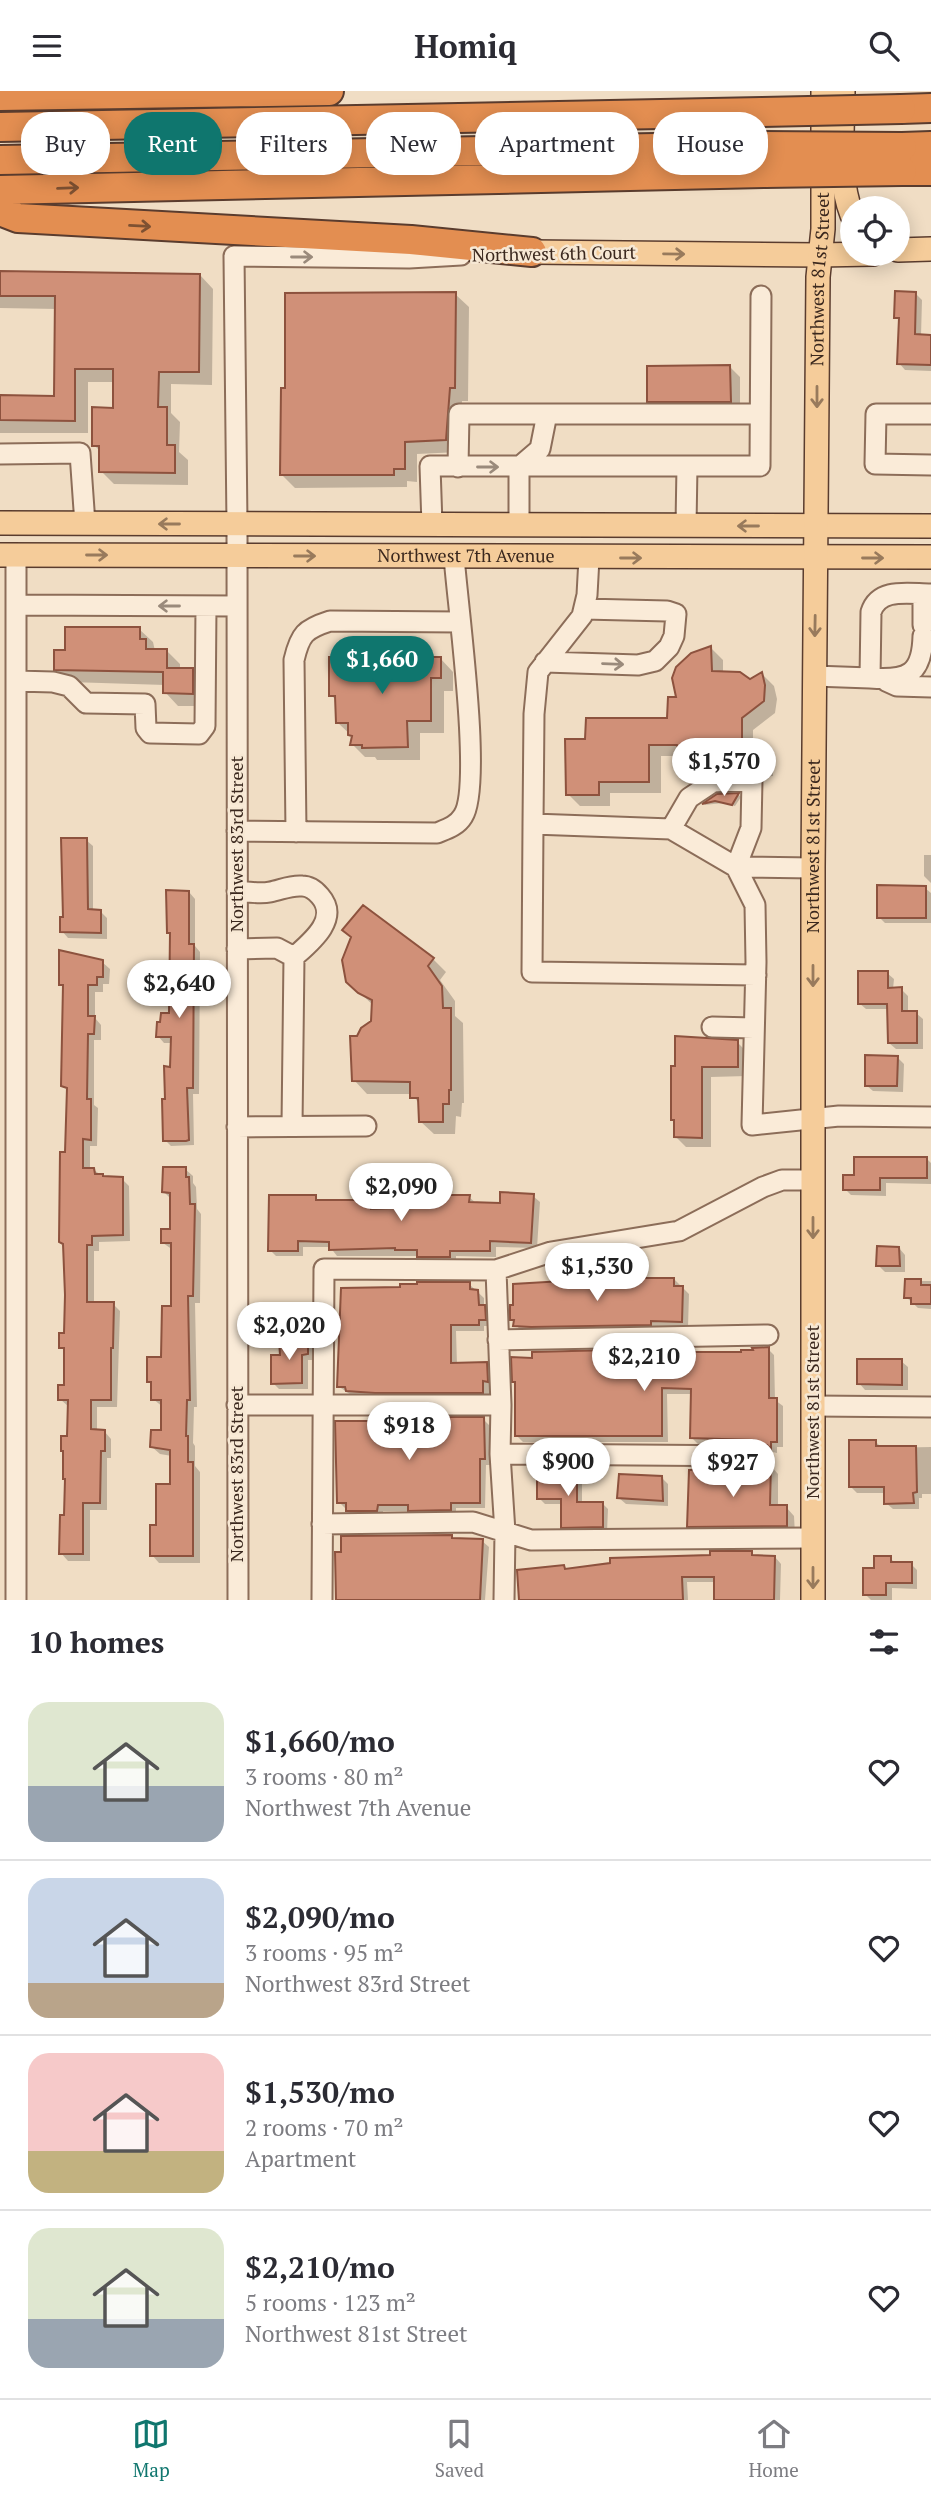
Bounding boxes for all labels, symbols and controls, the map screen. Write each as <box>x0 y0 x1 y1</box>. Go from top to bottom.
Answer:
text: Homiq <box>414 25 517 67</box>
icon: menu <box>28 27 66 65</box>
icon: search <box>865 27 903 65</box>
chip: Buy <box>21 112 110 175</box>
chip: Rent <box>124 112 222 175</box>
chip: Filters <box>236 112 352 175</box>
chip: New <box>366 112 461 175</box>
chip: Apartment <box>475 112 639 175</box>
chip: House <box>653 112 768 175</box>
one-way arrow <box>56 181 79 194</box>
street label: Northwest 81st Street <box>804 192 834 366</box>
map controls <box>840 196 910 266</box>
button: locate <box>840 196 910 266</box>
one-way arrow <box>128 219 151 232</box>
street label: Northwest 6th Court <box>472 240 637 266</box>
one-way arrow <box>662 247 685 260</box>
one-way arrow <box>291 250 314 264</box>
one-way arrow <box>810 385 824 408</box>
one-way arrow <box>476 460 499 474</box>
one-way arrow <box>158 517 181 531</box>
one-way arrow <box>737 519 760 533</box>
street label: Northwest 7th Avenue <box>377 543 555 567</box>
one-way arrow <box>85 548 108 562</box>
one-way arrow <box>294 549 317 563</box>
one-way arrow <box>619 551 642 565</box>
one-way arrow <box>862 551 885 565</box>
one-way arrow <box>158 599 181 613</box>
one-way arrow <box>808 614 822 637</box>
pin: $1,660 <box>325 637 439 696</box>
text: $1,660 <box>346 643 418 674</box>
one-way arrow <box>602 658 625 671</box>
pin: $1,570 <box>667 739 781 798</box>
text: $1,570 <box>688 745 760 776</box>
street label: Northwest 83rd Street <box>224 755 248 932</box>
street label: Northwest 81st Street <box>800 758 825 933</box>
pin: $2,640 <box>122 961 236 1020</box>
one-way arrow <box>806 964 820 987</box>
text: $2,640 <box>143 967 215 998</box>
pin: $2,090 <box>344 1163 458 1223</box>
text: $2,090 <box>365 1170 437 1201</box>
one-way arrow <box>806 1216 820 1239</box>
pin: $1,530 <box>540 1243 654 1303</box>
text: $1,530 <box>561 1250 633 1281</box>
pin: $2,020 <box>232 1303 346 1362</box>
text: $2,020 <box>253 1309 325 1340</box>
street label: Northwest 81st Street <box>800 1325 824 1499</box>
pin: $2,210 <box>587 1333 701 1393</box>
text: $2,210 <box>608 1340 680 1371</box>
street label: Northwest 83rd Street <box>224 1385 248 1562</box>
pin: $918 <box>368 1403 450 1462</box>
text: $918 <box>383 1409 435 1440</box>
pin: $900 <box>527 1439 609 1498</box>
pin: $927 <box>692 1439 774 1499</box>
text: $900 <box>542 1445 594 1476</box>
text: $927 <box>707 1446 759 1477</box>
one-way arrow <box>806 1566 820 1589</box>
text: 10 homes <box>28 1622 164 1662</box>
icon: filters <box>865 1623 903 1661</box>
text: $1,660/mo <box>245 1721 395 1761</box>
icon: home <box>84 1730 168 1814</box>
icon: heart <box>865 1753 903 1791</box>
text: 3 rooms · 80 m² <box>245 1761 404 1792</box>
text: Northwest 7th Avenue <box>245 1792 471 1823</box>
text: $2,090/mo <box>245 1897 395 1937</box>
icon: home <box>84 1906 168 1990</box>
icon: heart <box>865 1929 903 1967</box>
text: 3 rooms · 95 m² <box>245 1937 404 1968</box>
text: Northwest 83rd Street <box>245 1968 471 1999</box>
text: $1,530/mo <box>245 2072 395 2112</box>
icon: home <box>84 2081 168 2165</box>
icon: heart <box>865 2104 903 2142</box>
text: 2 rooms · 70 m² <box>245 2112 404 2143</box>
text: Apartment <box>245 2143 356 2174</box>
text: $2,210/mo <box>245 2247 395 2287</box>
icon: home <box>84 2256 168 2340</box>
icon: heart <box>865 2279 903 2317</box>
text: 5 rooms · 123 m² <box>245 2287 416 2318</box>
text: Northwest 81st Street <box>245 2318 468 2349</box>
tab: Map <box>132 2415 170 2482</box>
tab: Saved <box>435 2415 484 2482</box>
tab: Home <box>748 2415 799 2482</box>

